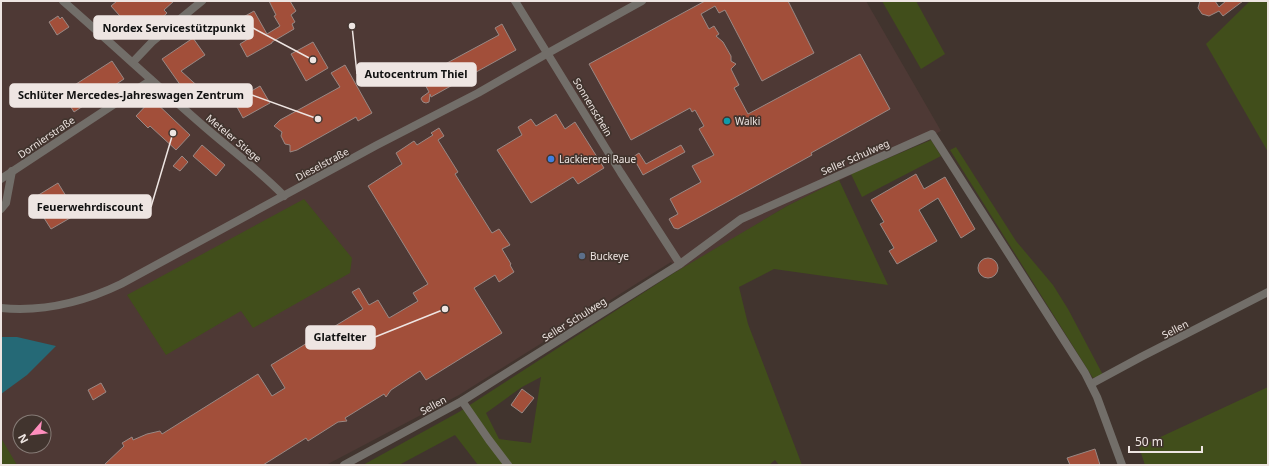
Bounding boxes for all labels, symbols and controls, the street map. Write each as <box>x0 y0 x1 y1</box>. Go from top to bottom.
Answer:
callout: Nordex Servicestützpunkt <box>94 16 253 39</box>
text: Nordex Servicestützpunkt <box>103 20 246 35</box>
callout: Autocentrum Thiel <box>357 63 476 86</box>
text: Autocentrum Thiel <box>365 66 467 81</box>
street label: Sonnenschein <box>570 75 616 139</box>
callout: Schlüter Mercedes-Jahreswagen Zentrum <box>10 84 252 107</box>
text: Schlüter Mercedes-Jahreswagen Zentrum <box>18 87 244 102</box>
street label: Meteler Stiege <box>203 111 265 165</box>
street label: Dornierstraße <box>15 113 78 161</box>
place label: Walki <box>735 114 760 128</box>
marker: Walki <box>722 116 732 126</box>
street label: Seller Schulweg <box>819 136 891 178</box>
street label: Dieselstraße <box>293 144 351 184</box>
place label: Lackiererei Raue <box>559 152 637 166</box>
marker: Lackiererei Raue <box>546 154 556 164</box>
callout: Feuerwehrdiscount <box>29 195 151 218</box>
text: Feuerwehrdiscount <box>37 199 143 214</box>
place label: Buckeye <box>590 249 629 263</box>
marker: Buckeye <box>577 251 587 261</box>
street label: Seller Schulweg <box>539 294 609 344</box>
street label: Sellen <box>1159 316 1191 342</box>
callout: Glatfelter <box>306 326 375 349</box>
text: Glatfelter <box>314 329 367 344</box>
street label: Sellen <box>417 392 449 418</box>
north arrow <box>12 414 52 454</box>
scale bar <box>1129 428 1202 454</box>
text: N <box>14 431 31 446</box>
text: 50 m <box>1135 433 1163 450</box>

